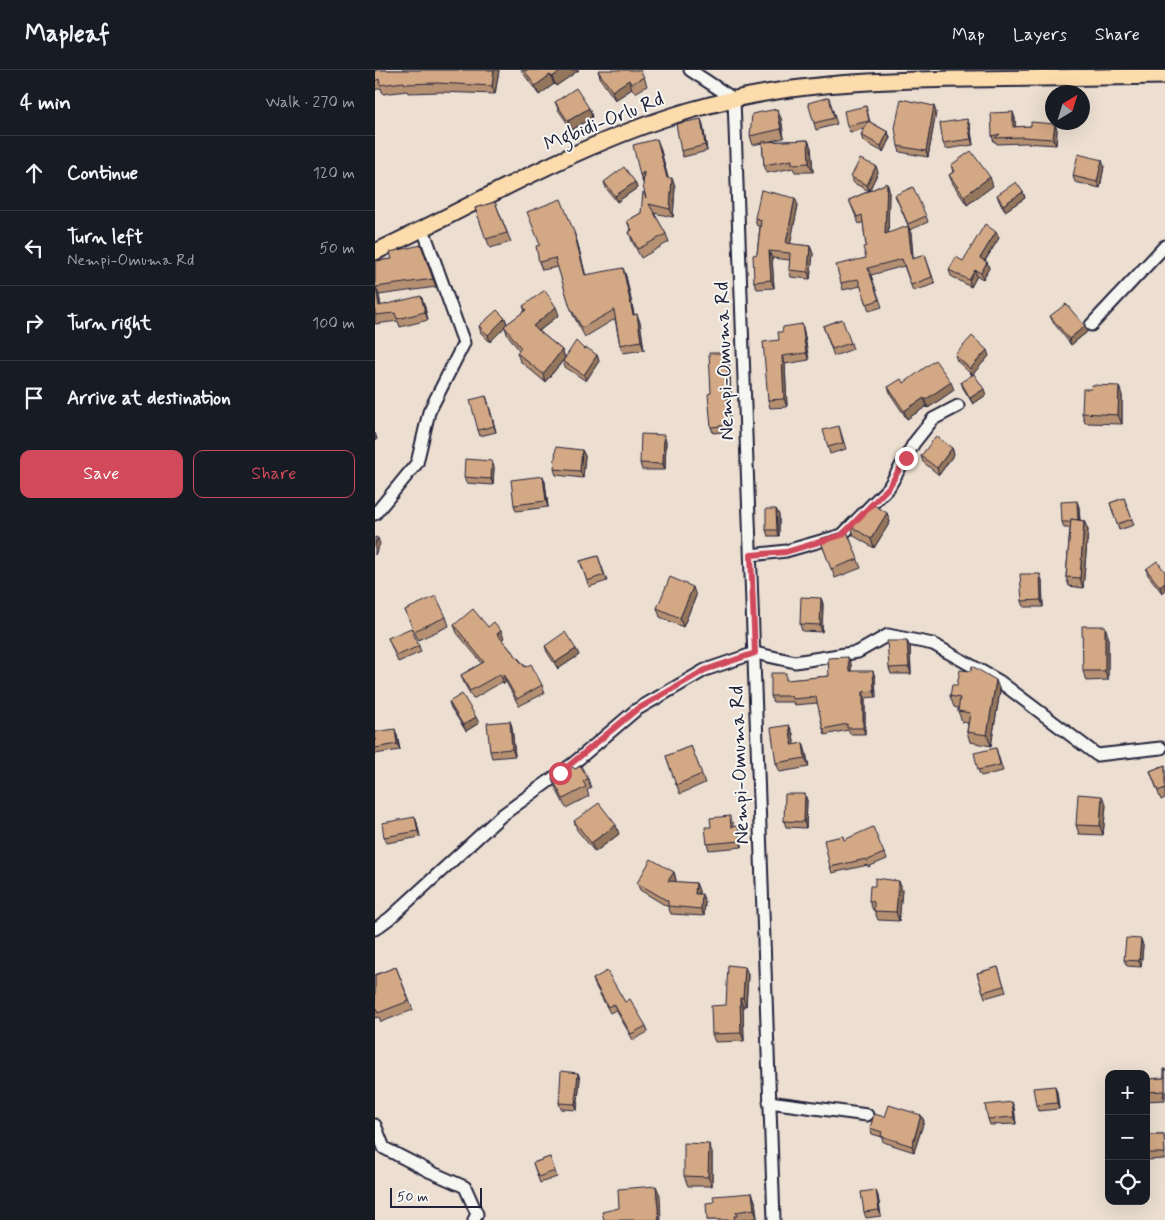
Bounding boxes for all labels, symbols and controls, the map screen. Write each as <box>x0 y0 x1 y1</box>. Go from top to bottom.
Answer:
text: Mapleaf <box>25 19 110 50</box>
text: Map <box>952 23 985 47</box>
text: Layers <box>1013 23 1067 47</box>
text: Share <box>1095 23 1140 47</box>
north arrow <box>1045 85 1090 130</box>
street label: Mgbidi-Orlu Rd <box>540 86 669 160</box>
text: 4 min <box>20 89 71 117</box>
text: Walk · 270 m <box>266 92 355 113</box>
icon: ahead <box>20 159 48 187</box>
text: Continue <box>67 161 138 186</box>
text: 120 m <box>313 163 355 184</box>
text: Turn left <box>67 225 143 250</box>
icon: left <box>20 234 48 262</box>
text: 50 m <box>319 238 355 259</box>
text: Nempi-Omuma Rd <box>67 250 194 271</box>
street label: Nempi-Omuma Rd <box>709 281 741 441</box>
icon: right <box>20 309 48 337</box>
text: Turn right <box>67 311 151 336</box>
text: 100 m <box>312 313 355 334</box>
icon: arrive <box>20 384 48 412</box>
text: Arrive at destination <box>67 386 231 411</box>
route end <box>895 447 918 470</box>
button: Save <box>20 450 183 498</box>
button: Share <box>193 450 355 498</box>
street label: Nempi-Omuma Rd <box>724 685 756 845</box>
route start <box>549 762 572 785</box>
map controls <box>1105 1070 1150 1205</box>
button: + <box>1105 1070 1150 1115</box>
button: − <box>1105 1115 1150 1160</box>
button: locate <box>1105 1160 1150 1205</box>
scale bar <box>390 1185 483 1208</box>
text: 50 m <box>397 1188 428 1206</box>

